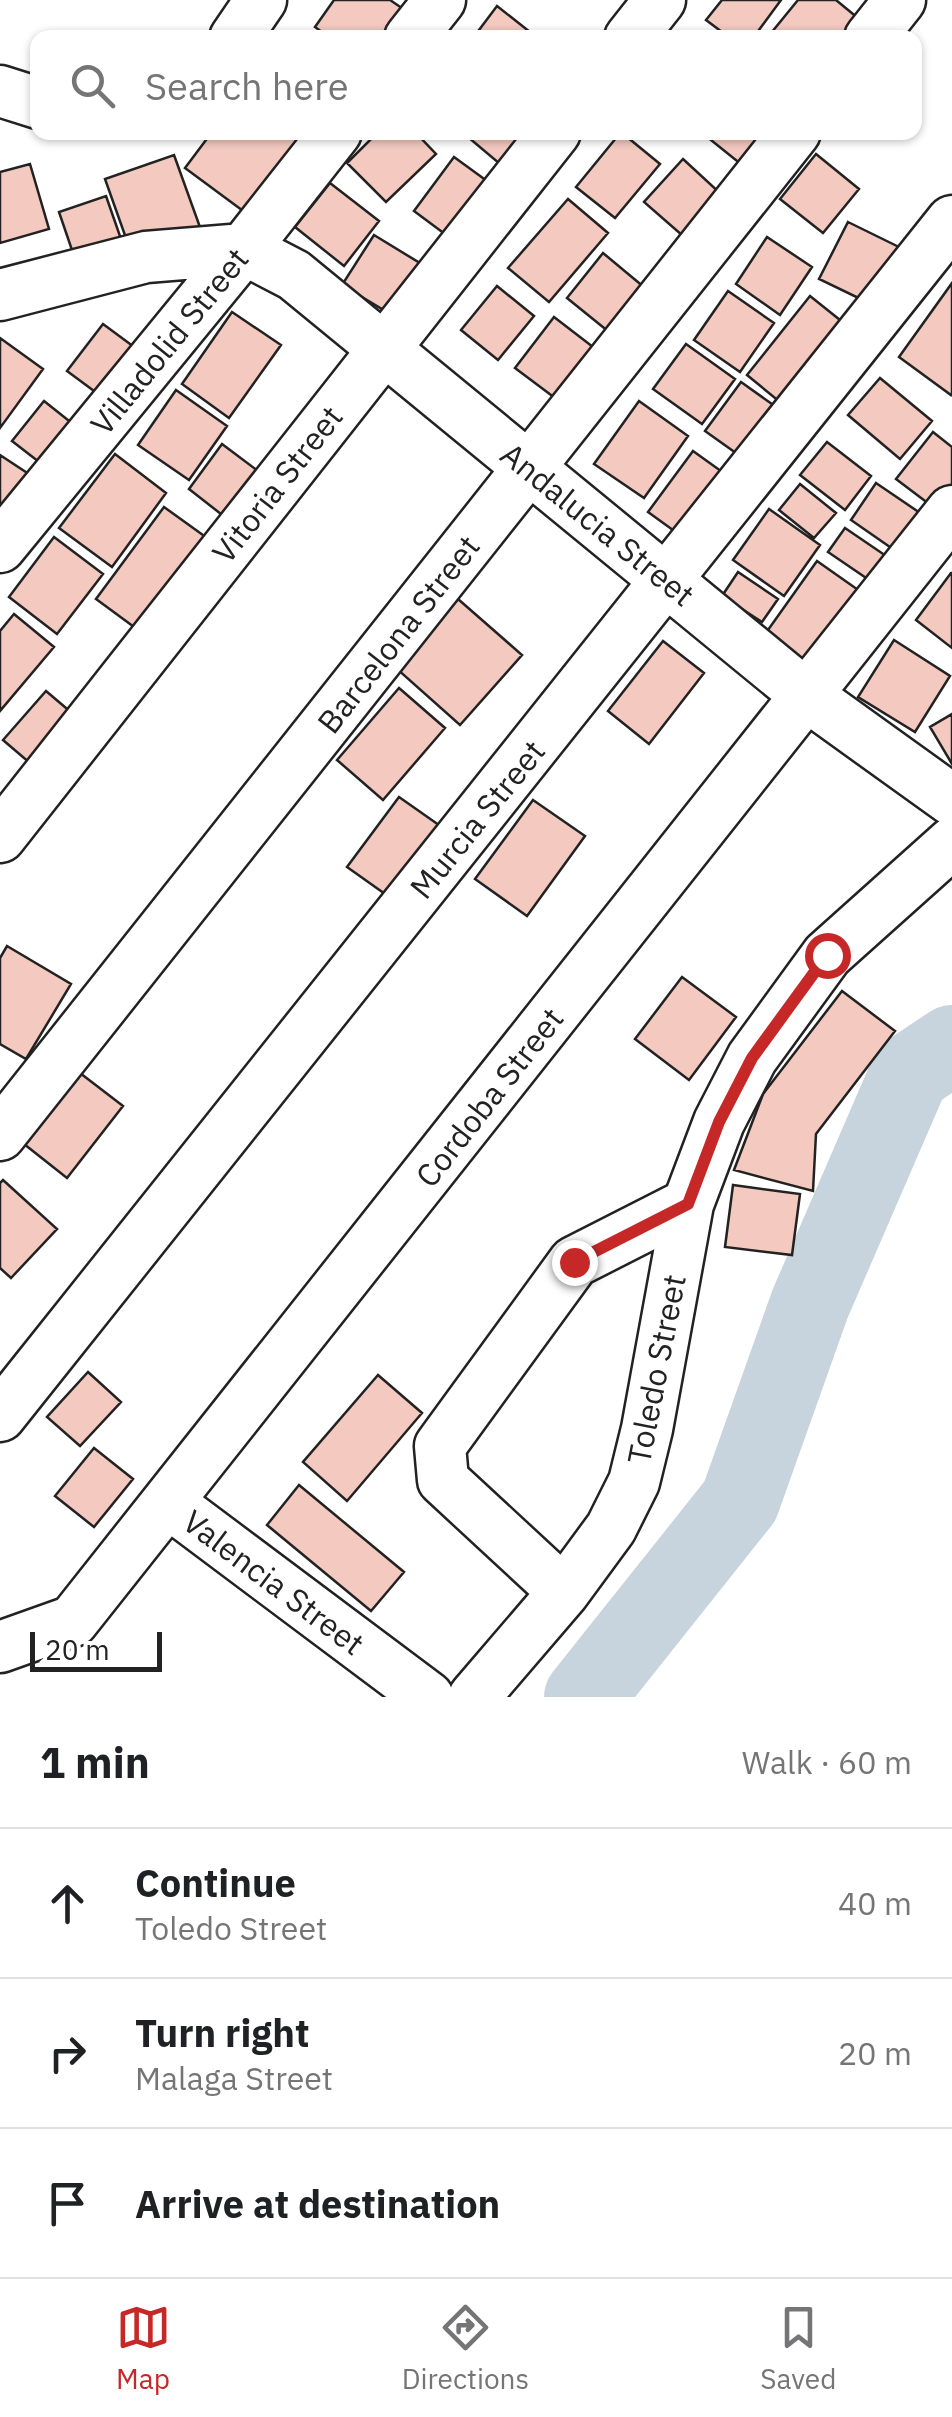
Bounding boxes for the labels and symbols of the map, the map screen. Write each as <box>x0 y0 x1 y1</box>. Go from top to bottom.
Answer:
street label: Villadolid Street <box>81 239 257 443</box>
street label: Vitoria Street <box>202 397 352 571</box>
street label: Andalucia Street <box>492 433 704 615</box>
street label: Barcelona Street <box>307 526 489 742</box>
street label: Murcia Street <box>400 731 554 907</box>
route start <box>805 933 851 979</box>
street label: Cordoba Street <box>406 999 572 1195</box>
route end <box>552 1240 598 1286</box>
street label: Toledo Street <box>617 1271 695 1467</box>
street label: Valencia Street <box>175 1500 373 1664</box>
scale bar <box>30 1627 162 1672</box>

